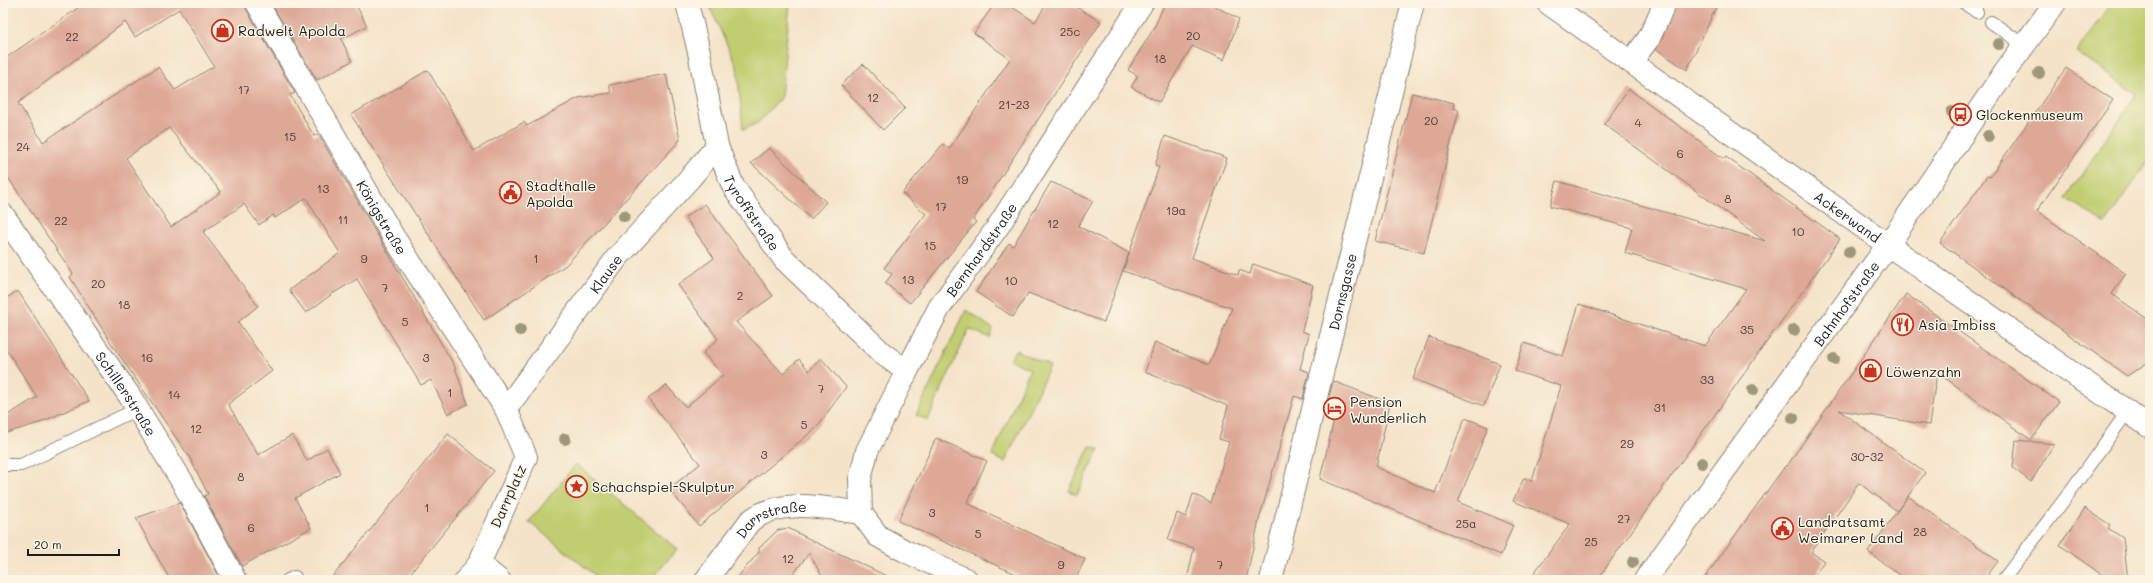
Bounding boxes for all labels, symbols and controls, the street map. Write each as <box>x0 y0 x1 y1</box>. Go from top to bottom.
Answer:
shop icon: Radwelt Apolda <box>209 17 235 43</box>
place label: Radwelt Apolda <box>238 21 346 40</box>
house number: 25c <box>1060 23 1080 39</box>
house number: 20 <box>1186 27 1201 43</box>
house number: 22 <box>65 28 79 44</box>
house number: 18 <box>1154 50 1166 66</box>
house number: 17 <box>238 81 250 97</box>
house number: 12 <box>867 89 879 105</box>
house number: 21-23 <box>999 96 1029 112</box>
bus stop icon: Glockenmuseum <box>1948 101 1974 127</box>
place label: Glockenmuseum <box>1976 105 2083 124</box>
house number: 20 <box>1424 112 1439 128</box>
house number: 4 <box>1634 114 1642 130</box>
house number: 15 <box>284 128 296 144</box>
house number: 24 <box>16 138 30 154</box>
house number: 6 <box>1676 145 1684 161</box>
house number: 19 <box>956 171 968 187</box>
street label: Tyroffstraße <box>720 172 785 254</box>
street label: Königstraße <box>353 176 412 258</box>
place label: Stadthalle Apolda <box>526 176 596 211</box>
house number: 13 <box>317 180 329 196</box>
public building icon: Stadthalle Apolda <box>497 180 523 206</box>
street label: Ackerwand <box>1811 186 1885 247</box>
house number: 8 <box>1724 190 1732 206</box>
house number: 17 <box>935 198 947 214</box>
street label: Bernhardstraße <box>941 198 1021 300</box>
house number: 19a <box>1166 202 1186 218</box>
house number: 11 <box>338 211 348 227</box>
house number: 22 <box>54 212 68 228</box>
house number: 12 <box>1047 215 1059 231</box>
house number: 10 <box>1792 223 1805 239</box>
house number: 15 <box>924 237 936 253</box>
house number: 9 <box>360 250 368 266</box>
house number: 1 <box>533 250 539 266</box>
street label: Klause <box>585 250 626 297</box>
street label: Dornsgasse <box>1323 251 1361 332</box>
street label: Bahnhofstraße <box>1808 257 1883 350</box>
house number: 13 <box>902 271 914 287</box>
house number: 10 <box>1005 272 1018 288</box>
house number: 20 <box>91 275 106 291</box>
house number: 7 <box>382 279 389 295</box>
house number: 2 <box>737 287 743 303</box>
house number: 18 <box>118 296 130 312</box>
restaurant icon: Asia Imbiss <box>1890 311 1916 337</box>
house number: 5 <box>402 313 409 329</box>
place label: Asia Imbiss <box>1918 315 1996 334</box>
house number: 35 <box>1740 321 1754 337</box>
street label: Schillerstraße <box>92 347 161 439</box>
house number: 16 <box>141 349 153 365</box>
house number: 3 <box>422 349 430 365</box>
shop icon: Löwenzahn <box>1857 358 1883 384</box>
place label: Löwenzahn <box>1886 362 1961 381</box>
house number: 33 <box>1700 371 1714 387</box>
house number: 7 <box>818 380 825 396</box>
house number: 1 <box>447 384 453 400</box>
house number: 14 <box>168 386 180 402</box>
place label: Pension Wunderlich <box>1350 392 1426 427</box>
hotel icon: Pension Wunderlich <box>1322 396 1348 422</box>
house number: 31 <box>1654 399 1666 415</box>
house number: 5 <box>801 416 808 432</box>
house number: 12 <box>190 420 202 436</box>
house number: 29 <box>1620 435 1634 451</box>
house number: 3 <box>760 446 768 462</box>
house number: 30-32 <box>1850 448 1884 464</box>
street label: Darrplatz <box>486 461 530 531</box>
house number: 8 <box>237 468 245 484</box>
place icon: Schachspiel-Skulptur <box>563 473 589 499</box>
place label: Schachspiel-Skulptur <box>592 477 735 496</box>
street label: Darrstraße <box>731 497 807 542</box>
house number: 1 <box>424 499 430 515</box>
house number: 3 <box>928 504 936 520</box>
house number: 27 <box>1617 510 1631 526</box>
place label: Landratsamt Weimarer Land <box>1798 512 1903 547</box>
house number: 25a <box>1455 515 1477 531</box>
public building icon: Landratsamt Weimarer Land <box>1770 516 1796 542</box>
house number: 6 <box>247 519 255 535</box>
house number: 28 <box>1913 523 1927 539</box>
house number: 5 <box>975 525 982 541</box>
scale bar <box>28 531 119 557</box>
house number: 25 <box>1584 533 1598 549</box>
text: 20 m <box>34 536 62 552</box>
house number: 12 <box>782 550 794 566</box>
house number: 9 <box>1057 556 1065 572</box>
house number: 7 <box>1217 556 1224 572</box>

